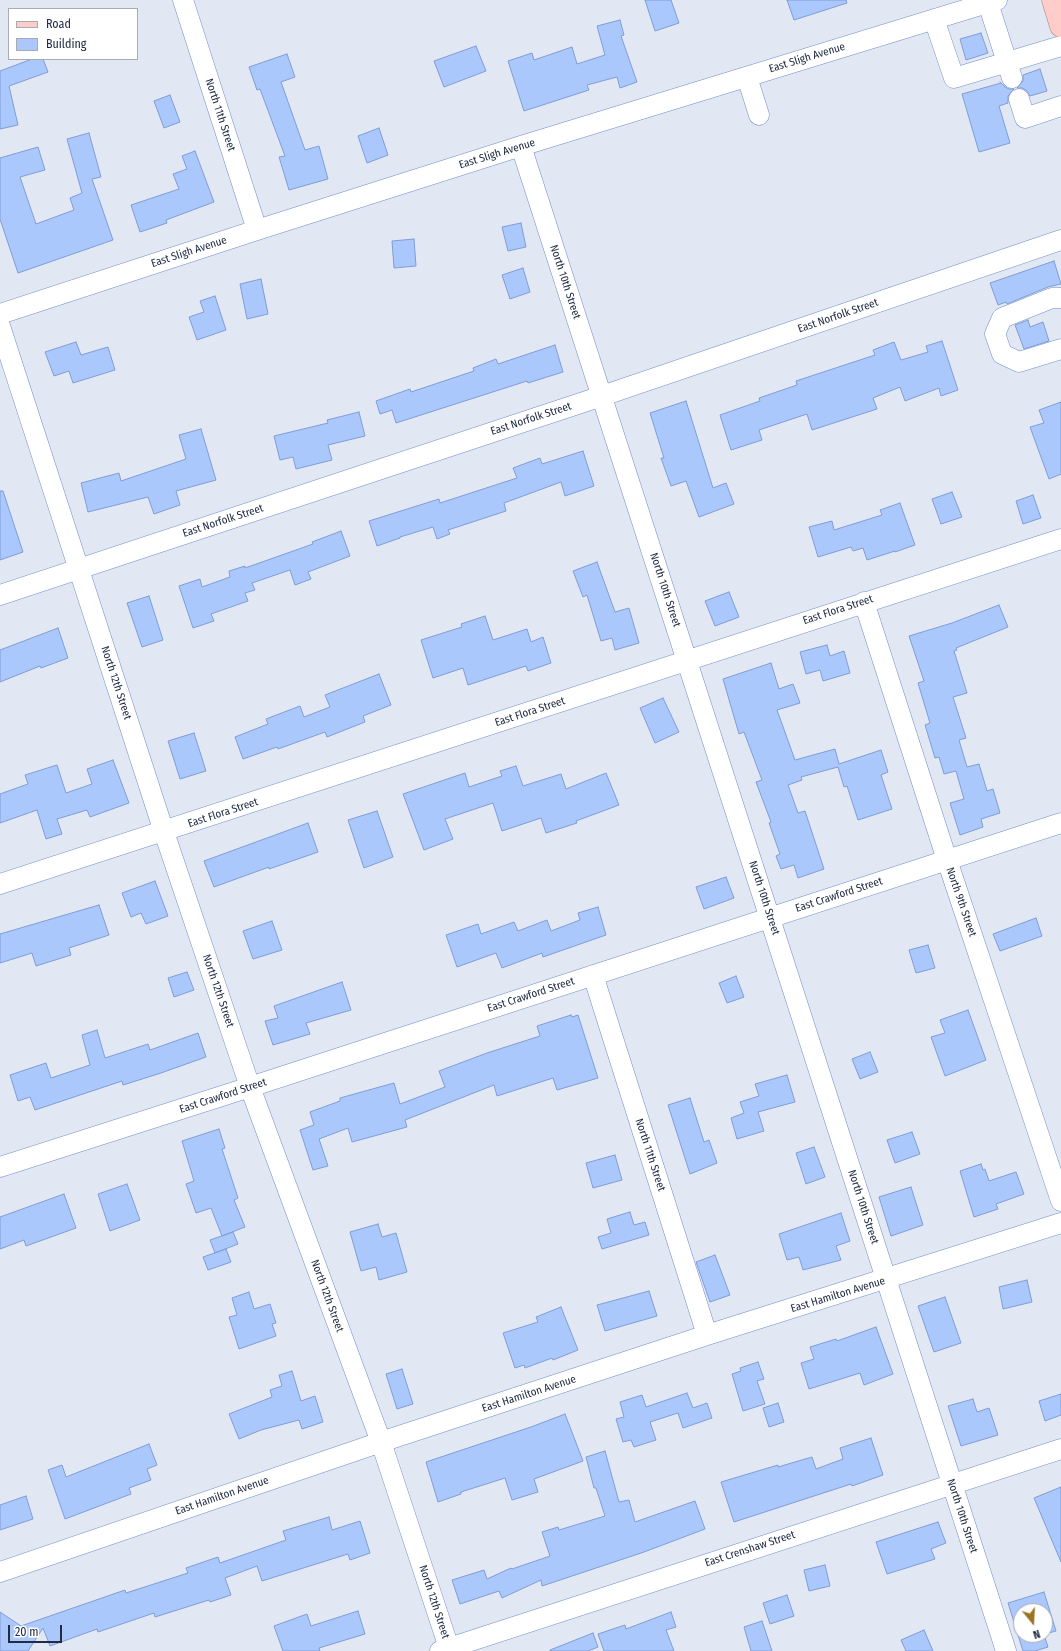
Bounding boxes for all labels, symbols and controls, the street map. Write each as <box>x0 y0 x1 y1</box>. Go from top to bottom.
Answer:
legend <box>8 8 138 60</box>
text: Road <box>46 17 71 31</box>
text: Building <box>46 37 86 51</box>
street label: East Sligh Avenue <box>767 40 847 76</box>
street label: North 11th Street <box>202 77 238 153</box>
street label: East Sligh Avenue <box>457 136 537 172</box>
street label: East Sligh Avenue <box>149 234 229 270</box>
street label: North 10th Street <box>547 243 583 321</box>
street label: East Norfolk Street <box>796 296 880 336</box>
street label: East Norfolk Street <box>489 400 573 438</box>
street label: East Norfolk Street <box>181 502 265 540</box>
street label: North 10th Street <box>647 551 683 629</box>
street label: East Flora Street <box>801 592 875 628</box>
street label: North 12th Street <box>98 645 134 721</box>
street label: East Flora Street <box>493 694 567 730</box>
street label: East Flora Street <box>186 795 260 831</box>
street label: North 10th Street <box>746 859 782 937</box>
street label: North 9th Street <box>943 866 979 938</box>
street label: East Crawford Street <box>794 875 884 915</box>
street label: North 12th Street <box>199 953 237 1029</box>
street label: East Crawford Street <box>486 975 576 1015</box>
street label: East Crawford Street <box>178 1076 268 1116</box>
street label: North 11th Street <box>632 1117 668 1193</box>
street label: North 10th Street <box>845 1168 881 1246</box>
street label: North 12th Street <box>308 1258 346 1334</box>
street label: East Hamilton Avenue <box>789 1274 887 1316</box>
street label: East Hamilton Avenue <box>480 1373 578 1415</box>
street label: East Hamilton Avenue <box>173 1474 271 1518</box>
street label: North 10th Street <box>944 1477 980 1555</box>
street label: East Crenshaw Street <box>703 1528 797 1570</box>
street label: North 12th Street <box>416 1564 452 1640</box>
north arrow <box>1013 1603 1053 1643</box>
scale bar <box>10 1617 64 1643</box>
text: 20 m <box>15 1625 39 1639</box>
text: N <box>1031 1627 1042 1641</box>

